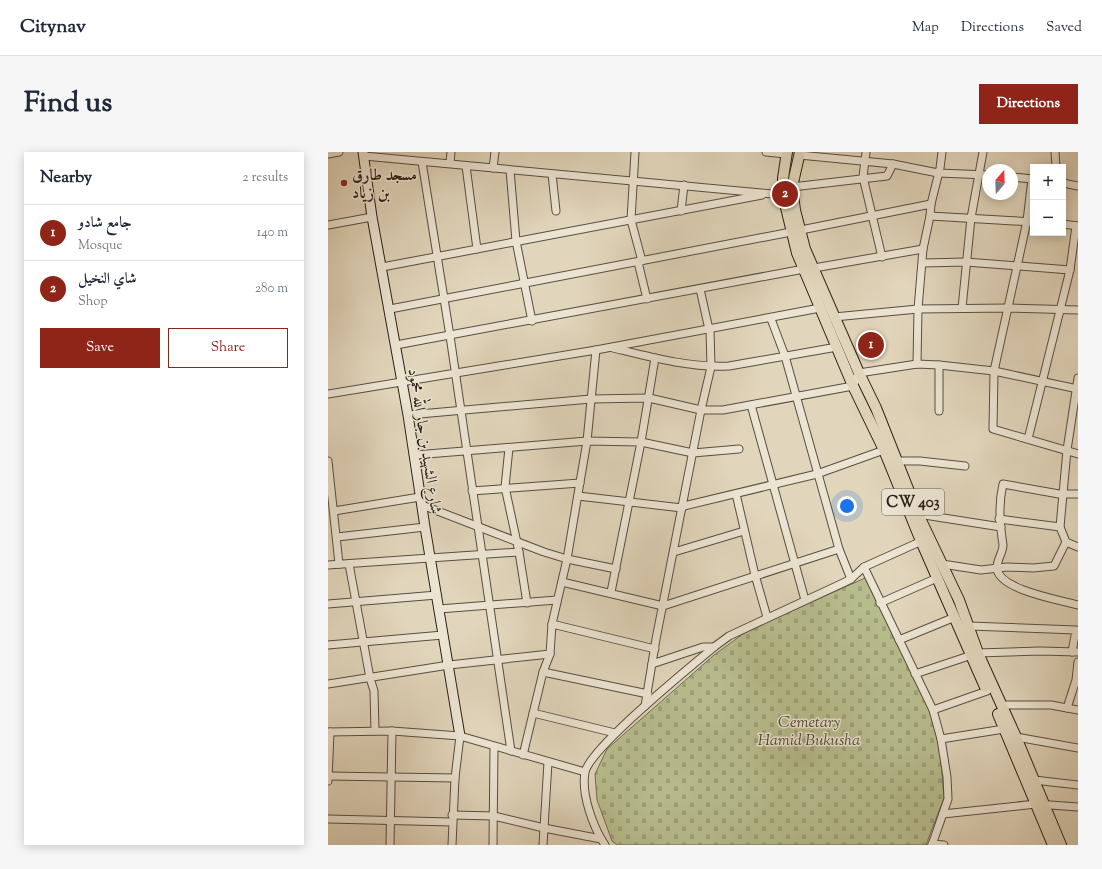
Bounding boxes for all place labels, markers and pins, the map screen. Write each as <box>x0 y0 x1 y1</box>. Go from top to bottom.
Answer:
place label: مسجد طارق بن زياد <box>352 165 417 206</box>
marker: مسجد طارق بن زياد <box>339 178 349 188</box>
pin: 2 <box>772 179 798 209</box>
pin: 1 <box>858 330 884 360</box>

